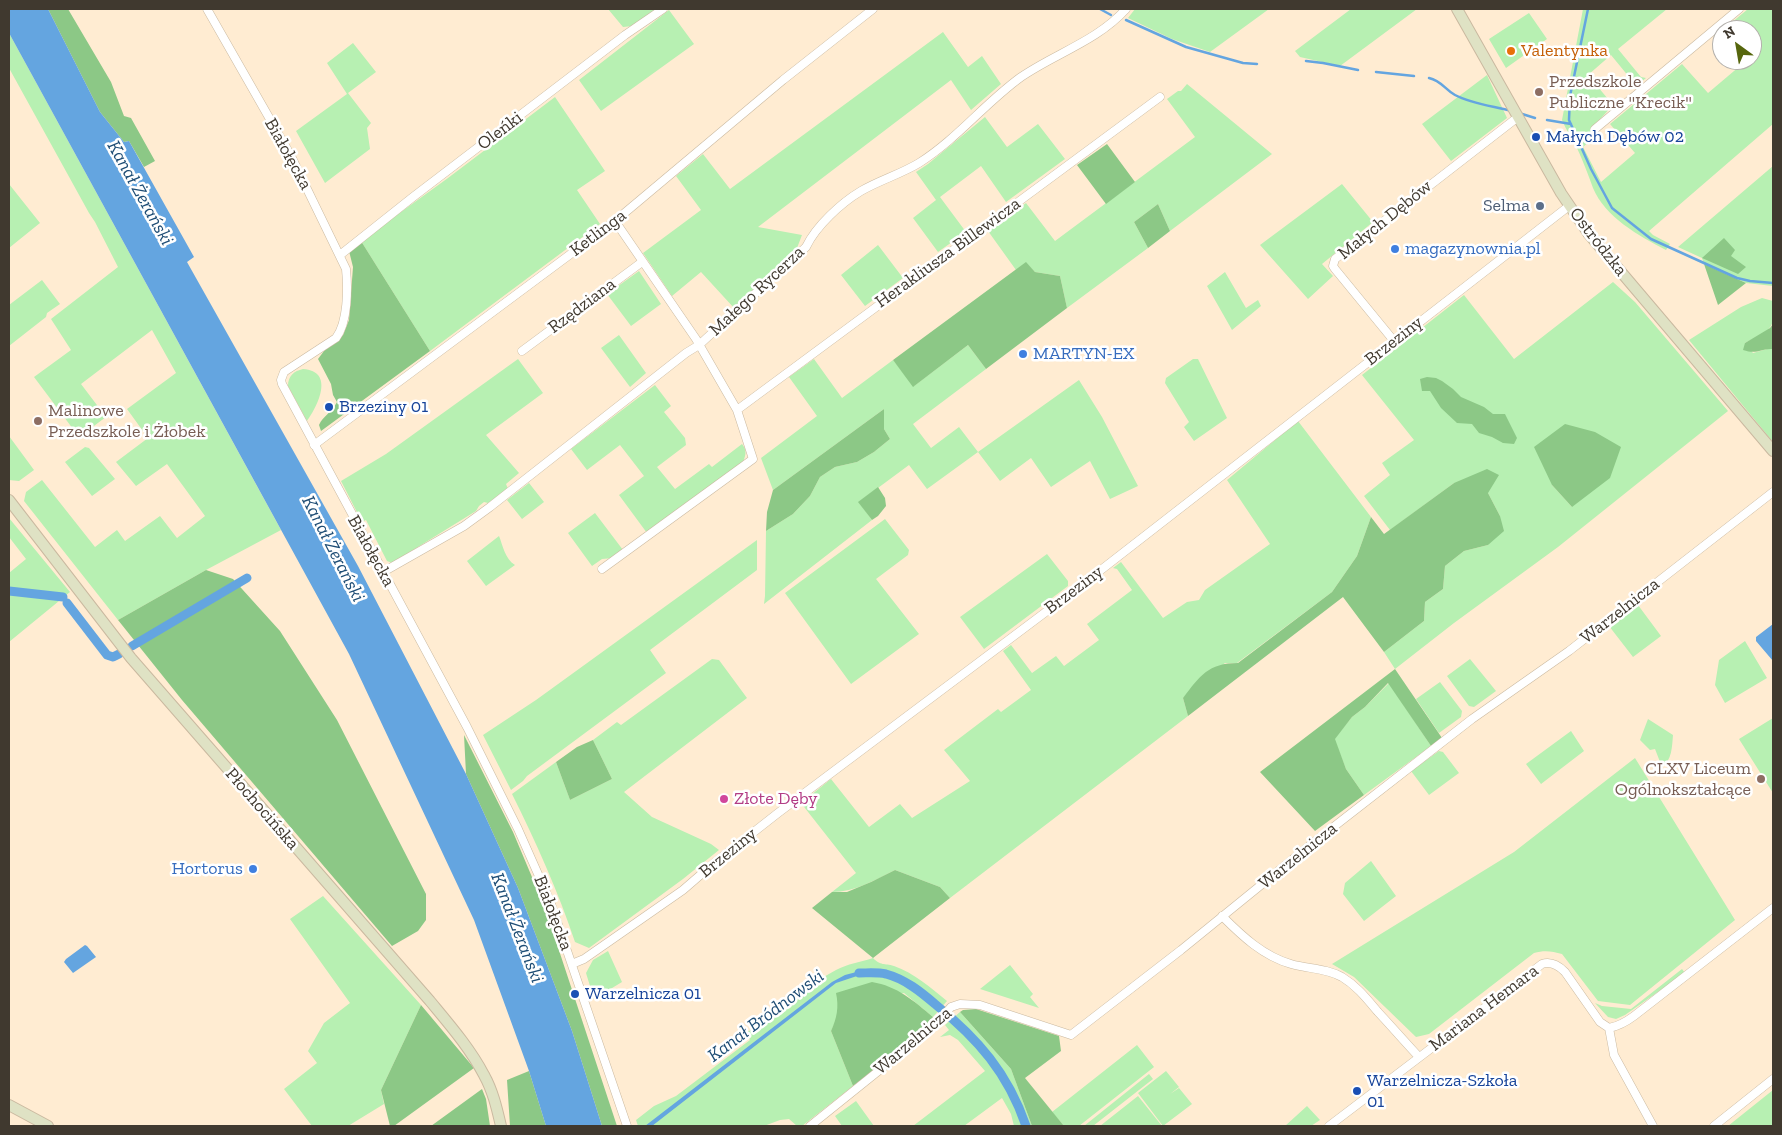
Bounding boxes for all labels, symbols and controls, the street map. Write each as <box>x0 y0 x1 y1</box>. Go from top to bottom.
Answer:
north arrow <box>1712 20 1762 70</box>
text: N <box>1720 23 1738 43</box>
place label: Valentynka <box>1521 40 1608 62</box>
marker: Valentynka <box>1505 45 1517 57</box>
place label: Przedszkole Publiczne "Krecik" <box>1549 71 1692 114</box>
marker: Przedszkole Publiczne "Krecik" <box>1533 86 1545 98</box>
street label: Oleńki <box>473 107 527 155</box>
street label: Białołęcka <box>260 114 316 194</box>
place label: Małych Dębów 02 <box>1546 126 1684 148</box>
marker: Małych Dębów 02 <box>1530 131 1542 143</box>
water label: Kanał Żerański <box>102 137 178 249</box>
street label: Małych Dębów <box>1334 176 1436 264</box>
street label: Herakliusza Billewicza <box>871 193 1025 313</box>
place label: Selma <box>1483 195 1530 217</box>
marker: Selma <box>1534 200 1546 212</box>
street label: Ostródzka <box>1565 204 1631 280</box>
street label: Ketlinga <box>566 205 630 261</box>
place label: magazynownia.pl <box>1405 238 1541 260</box>
street label: Małego Rycerza <box>705 241 809 341</box>
marker: magazynownia.pl <box>1389 243 1401 255</box>
street label: Rzędziana <box>544 274 620 338</box>
street label: Brzeziny <box>1361 312 1427 370</box>
place label: MARTYN-EX <box>1033 343 1134 365</box>
marker: MARTYN-EX <box>1017 348 1029 360</box>
place label: Brzeziny 01 <box>339 396 428 418</box>
place label: Malinowe Przedszkole i Żłobek <box>48 400 206 442</box>
marker: Brzeziny 01 <box>323 401 335 413</box>
marker: Malinowe Przedszkole i Żłobek <box>32 415 44 427</box>
water label: Kanał Żerański <box>297 492 369 606</box>
street label: Białołęcka <box>343 511 399 591</box>
street label: Brzeziny <box>1040 561 1108 619</box>
street label: Warzelnicza <box>1576 573 1664 649</box>
place label: CLXV Liceum Ogólnokształcące <box>1615 758 1751 801</box>
street label: Płochocińska <box>220 764 304 854</box>
marker: CLXV Liceum Ogólnokształcące <box>1755 773 1767 785</box>
place label: Złote Dęby <box>734 788 817 810</box>
marker: Złote Dęby <box>718 793 730 805</box>
street label: Warzelnicza <box>1254 818 1342 894</box>
street label: Brzeziny <box>695 823 761 883</box>
place label: Hortorus <box>172 858 243 880</box>
marker: Hortorus <box>247 863 259 875</box>
water label: Kanał Żerański <box>486 870 548 986</box>
street label: Białołęcka <box>529 872 577 954</box>
street label: Mariana Hemara <box>1425 960 1543 1056</box>
water label: Kanał Bródnowski <box>703 965 829 1067</box>
place label: Warzelnicza 01 <box>585 983 701 1005</box>
marker: Warzelnicza 01 <box>569 988 581 1000</box>
street label: Warzelnicza <box>870 1002 956 1080</box>
place label: Warzelnicza-Szkoła 01 <box>1367 1070 1517 1112</box>
marker: Warzelnicza-Szkoła 01 <box>1351 1085 1363 1097</box>

